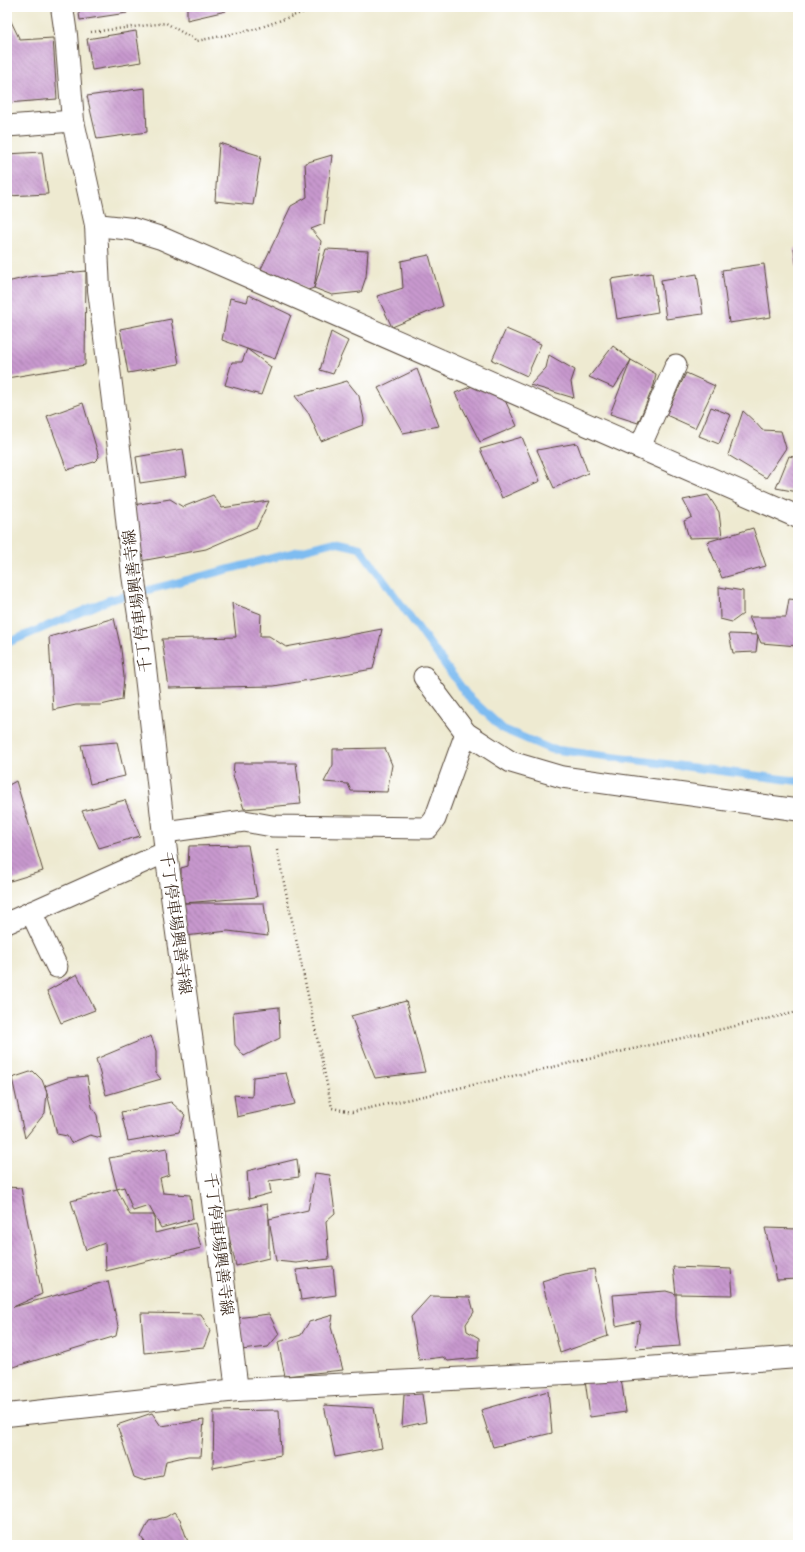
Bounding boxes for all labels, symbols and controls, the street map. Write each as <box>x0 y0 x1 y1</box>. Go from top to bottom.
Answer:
street label: 千丁停車場興善寺線 <box>118 528 156 674</box>
street label: 千丁停車場興善寺線 <box>156 850 196 996</box>
street label: 千丁停車場興善寺線 <box>200 1171 238 1317</box>

